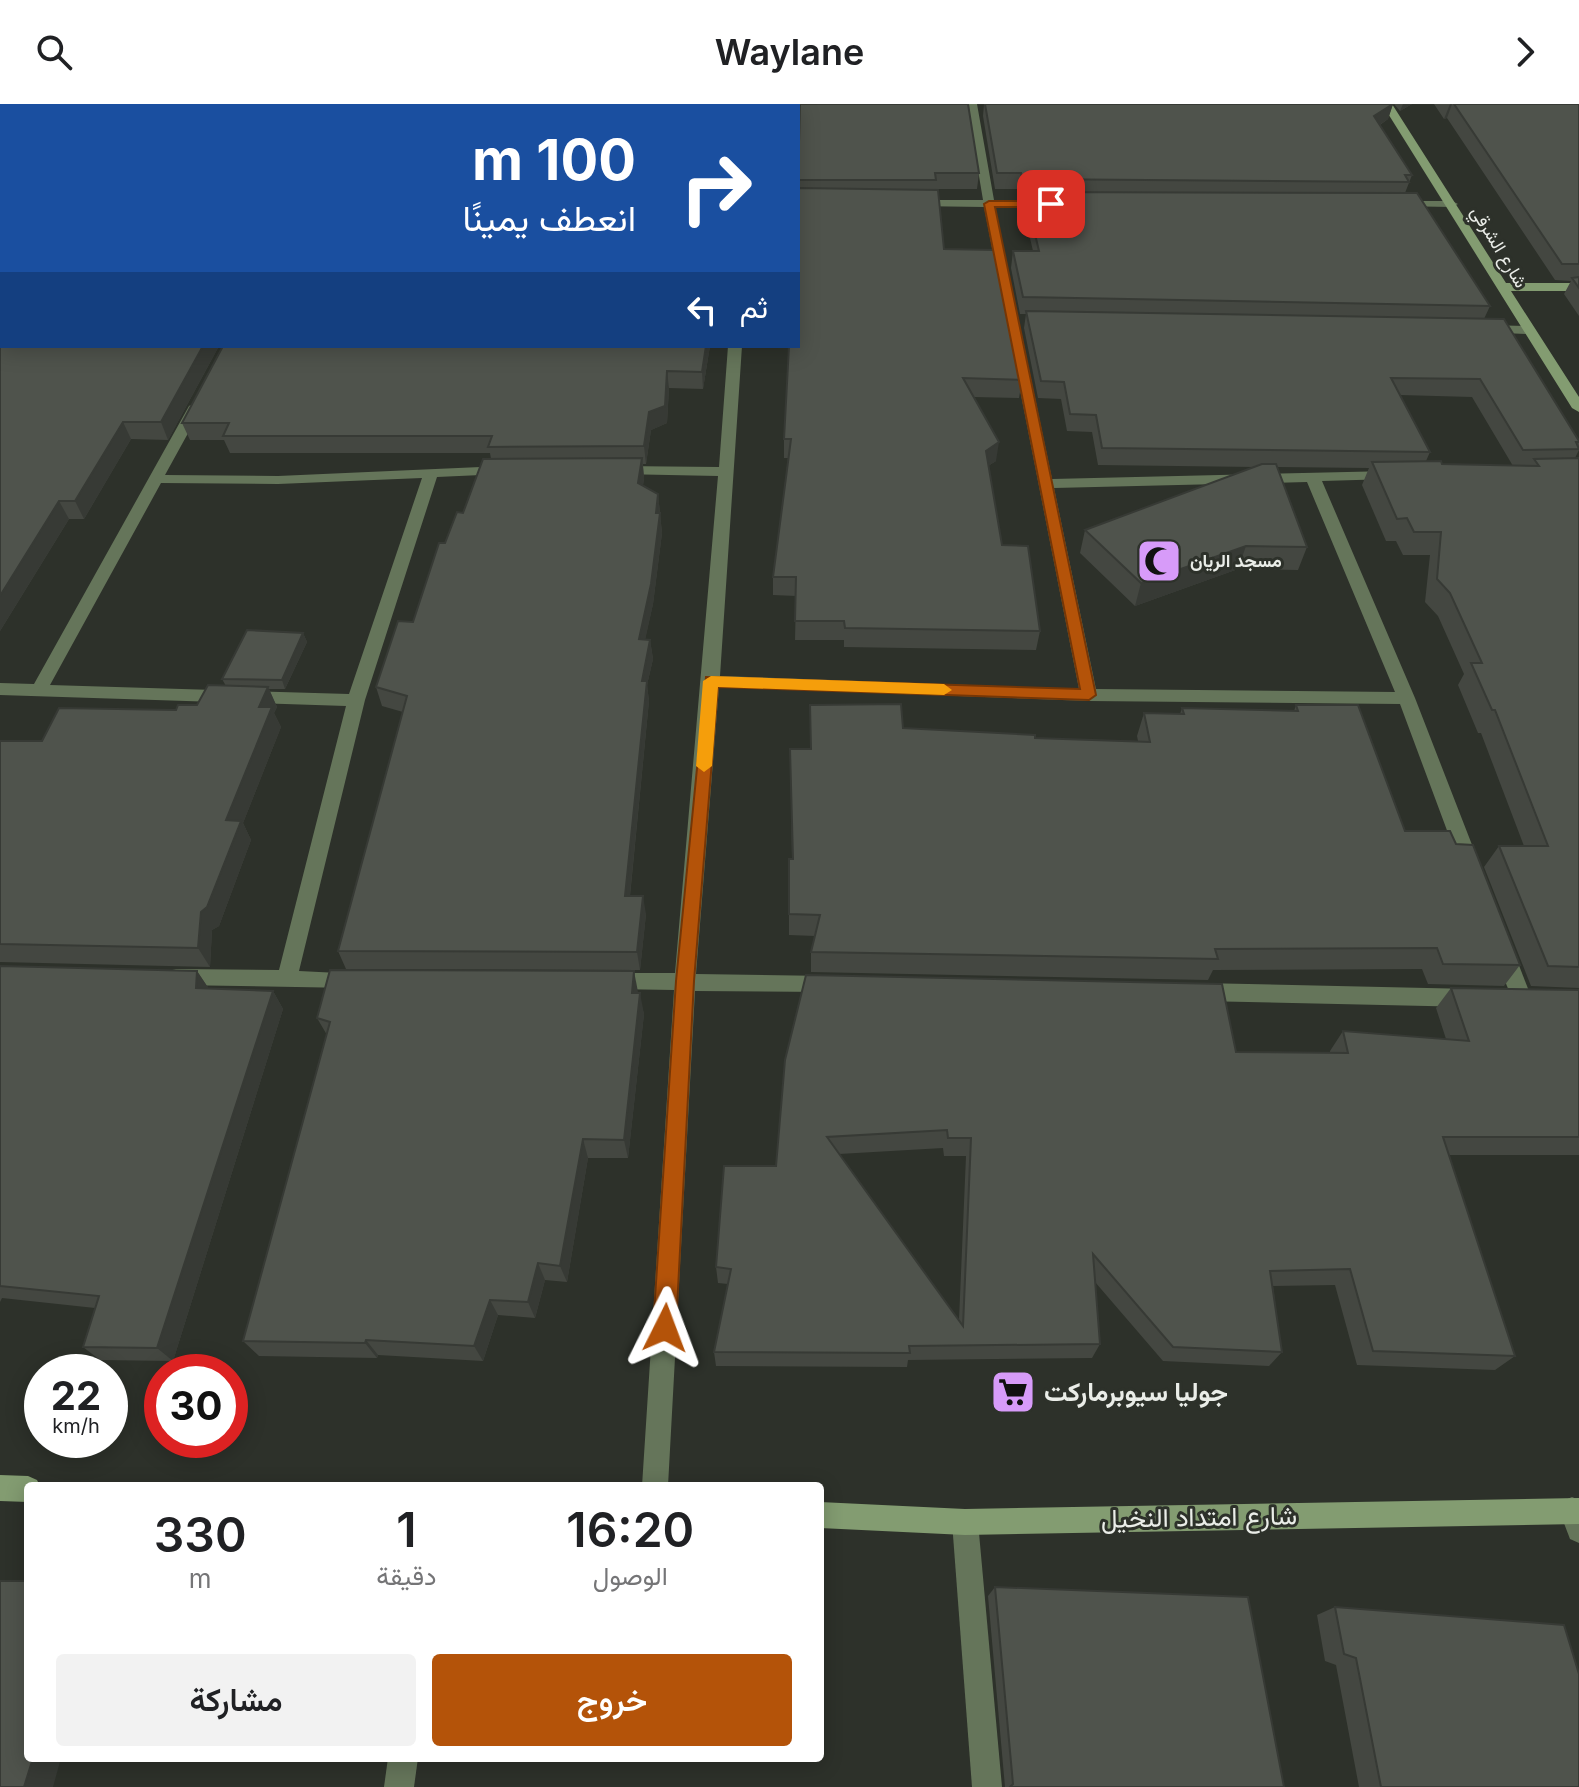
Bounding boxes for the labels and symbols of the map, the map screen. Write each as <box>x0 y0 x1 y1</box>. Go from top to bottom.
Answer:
pin <box>1017 170 1085 238</box>
street label: شارع الشرقي <box>1463 202 1532 294</box>
mosque icon: مسجد الريان <box>1135 537 1183 585</box>
place label: مسجد الريان <box>1190 550 1282 572</box>
position arrow <box>623 1286 707 1370</box>
speed limit sign: 30 <box>144 1354 248 1458</box>
supermarket icon: جوليا سيوبرماركت <box>989 1368 1037 1416</box>
place label: جوليا سيوبرماركت <box>1044 1376 1228 1408</box>
street label: شارع امتداد النخيل <box>1101 1499 1297 1537</box>

